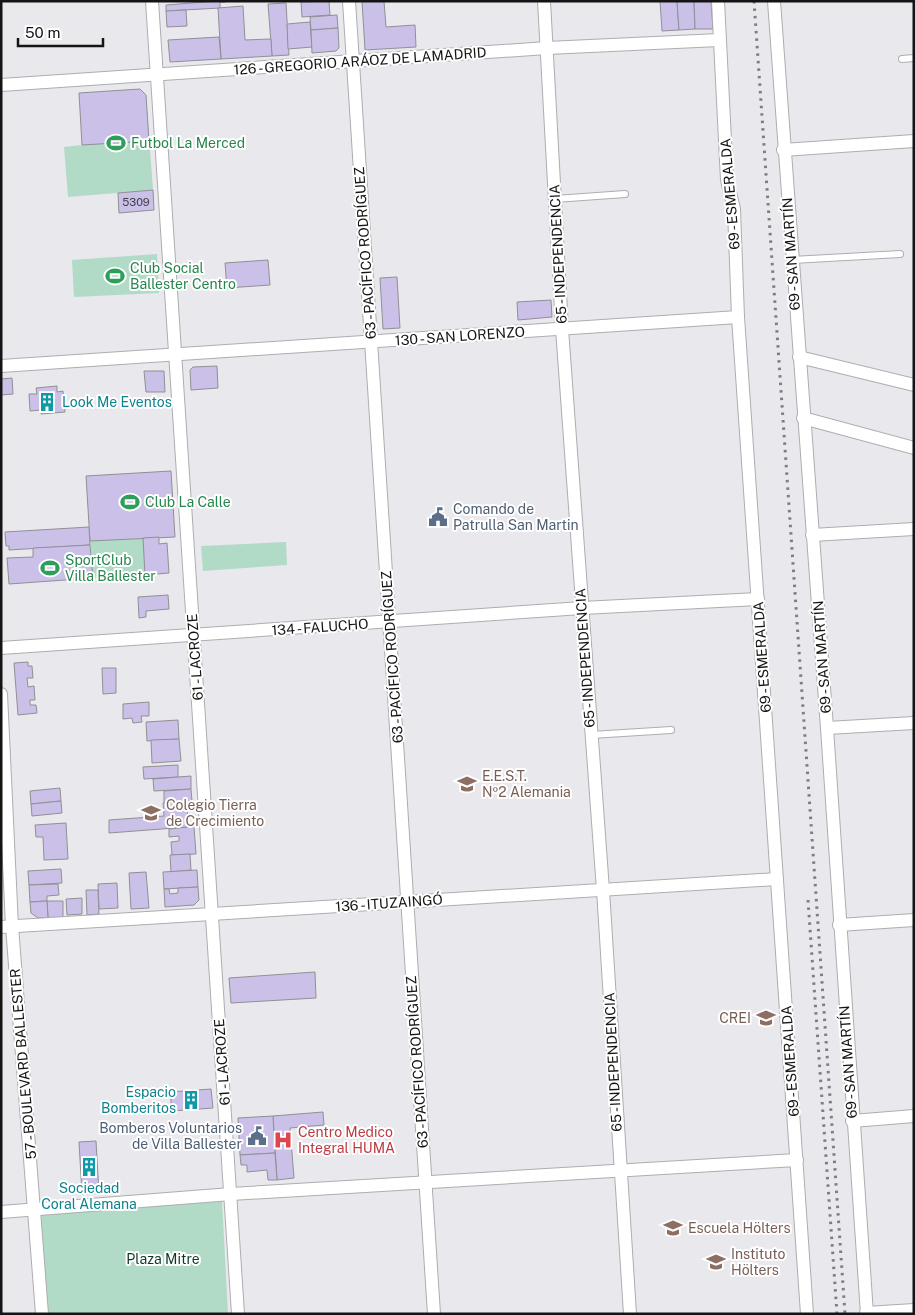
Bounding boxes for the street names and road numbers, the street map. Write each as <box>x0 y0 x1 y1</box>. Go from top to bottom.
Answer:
street label: 126 - GREGORIO ARÁOZ DE LAMADRID <box>233 43 487 78</box>
street label: 69 - ESMERALDA <box>717 138 743 250</box>
street label: 63 - PACÍFICO RODRÍGUEZ <box>350 166 379 340</box>
street label: 65 - INDEPENDENCIA <box>546 184 570 324</box>
street label: 69 - SAN MARTÍN <box>778 197 803 311</box>
street label: 130 - SAN LORENZO <box>394 323 526 349</box>
street label: 63 - PACÍFICO RODRÍGUEZ <box>377 570 406 744</box>
street label: 65 - INDEPENDENCIA <box>572 588 598 728</box>
street label: 69 - SAN MARTÍN <box>809 600 834 714</box>
street label: 69 - ESMERALDA <box>750 601 774 713</box>
street label: 61 - LACROZE <box>184 613 206 701</box>
street label: 134 - FALUCHO <box>271 616 369 638</box>
street label: 136 - ITUZAINGÓ <box>335 889 443 915</box>
street label: 57 - BOULEVARD BALLESTER <box>7 968 39 1160</box>
street label: 63 - PACÍFICO RODRÍGUEZ <box>402 975 431 1149</box>
street label: 65 - INDEPENDENCIA <box>601 992 625 1132</box>
street label: 69 - ESMERALDA <box>778 1005 802 1117</box>
street label: 69 - SAN MARTÍN <box>835 1005 860 1119</box>
street label: 61 - LACROZE <box>211 1018 233 1106</box>

